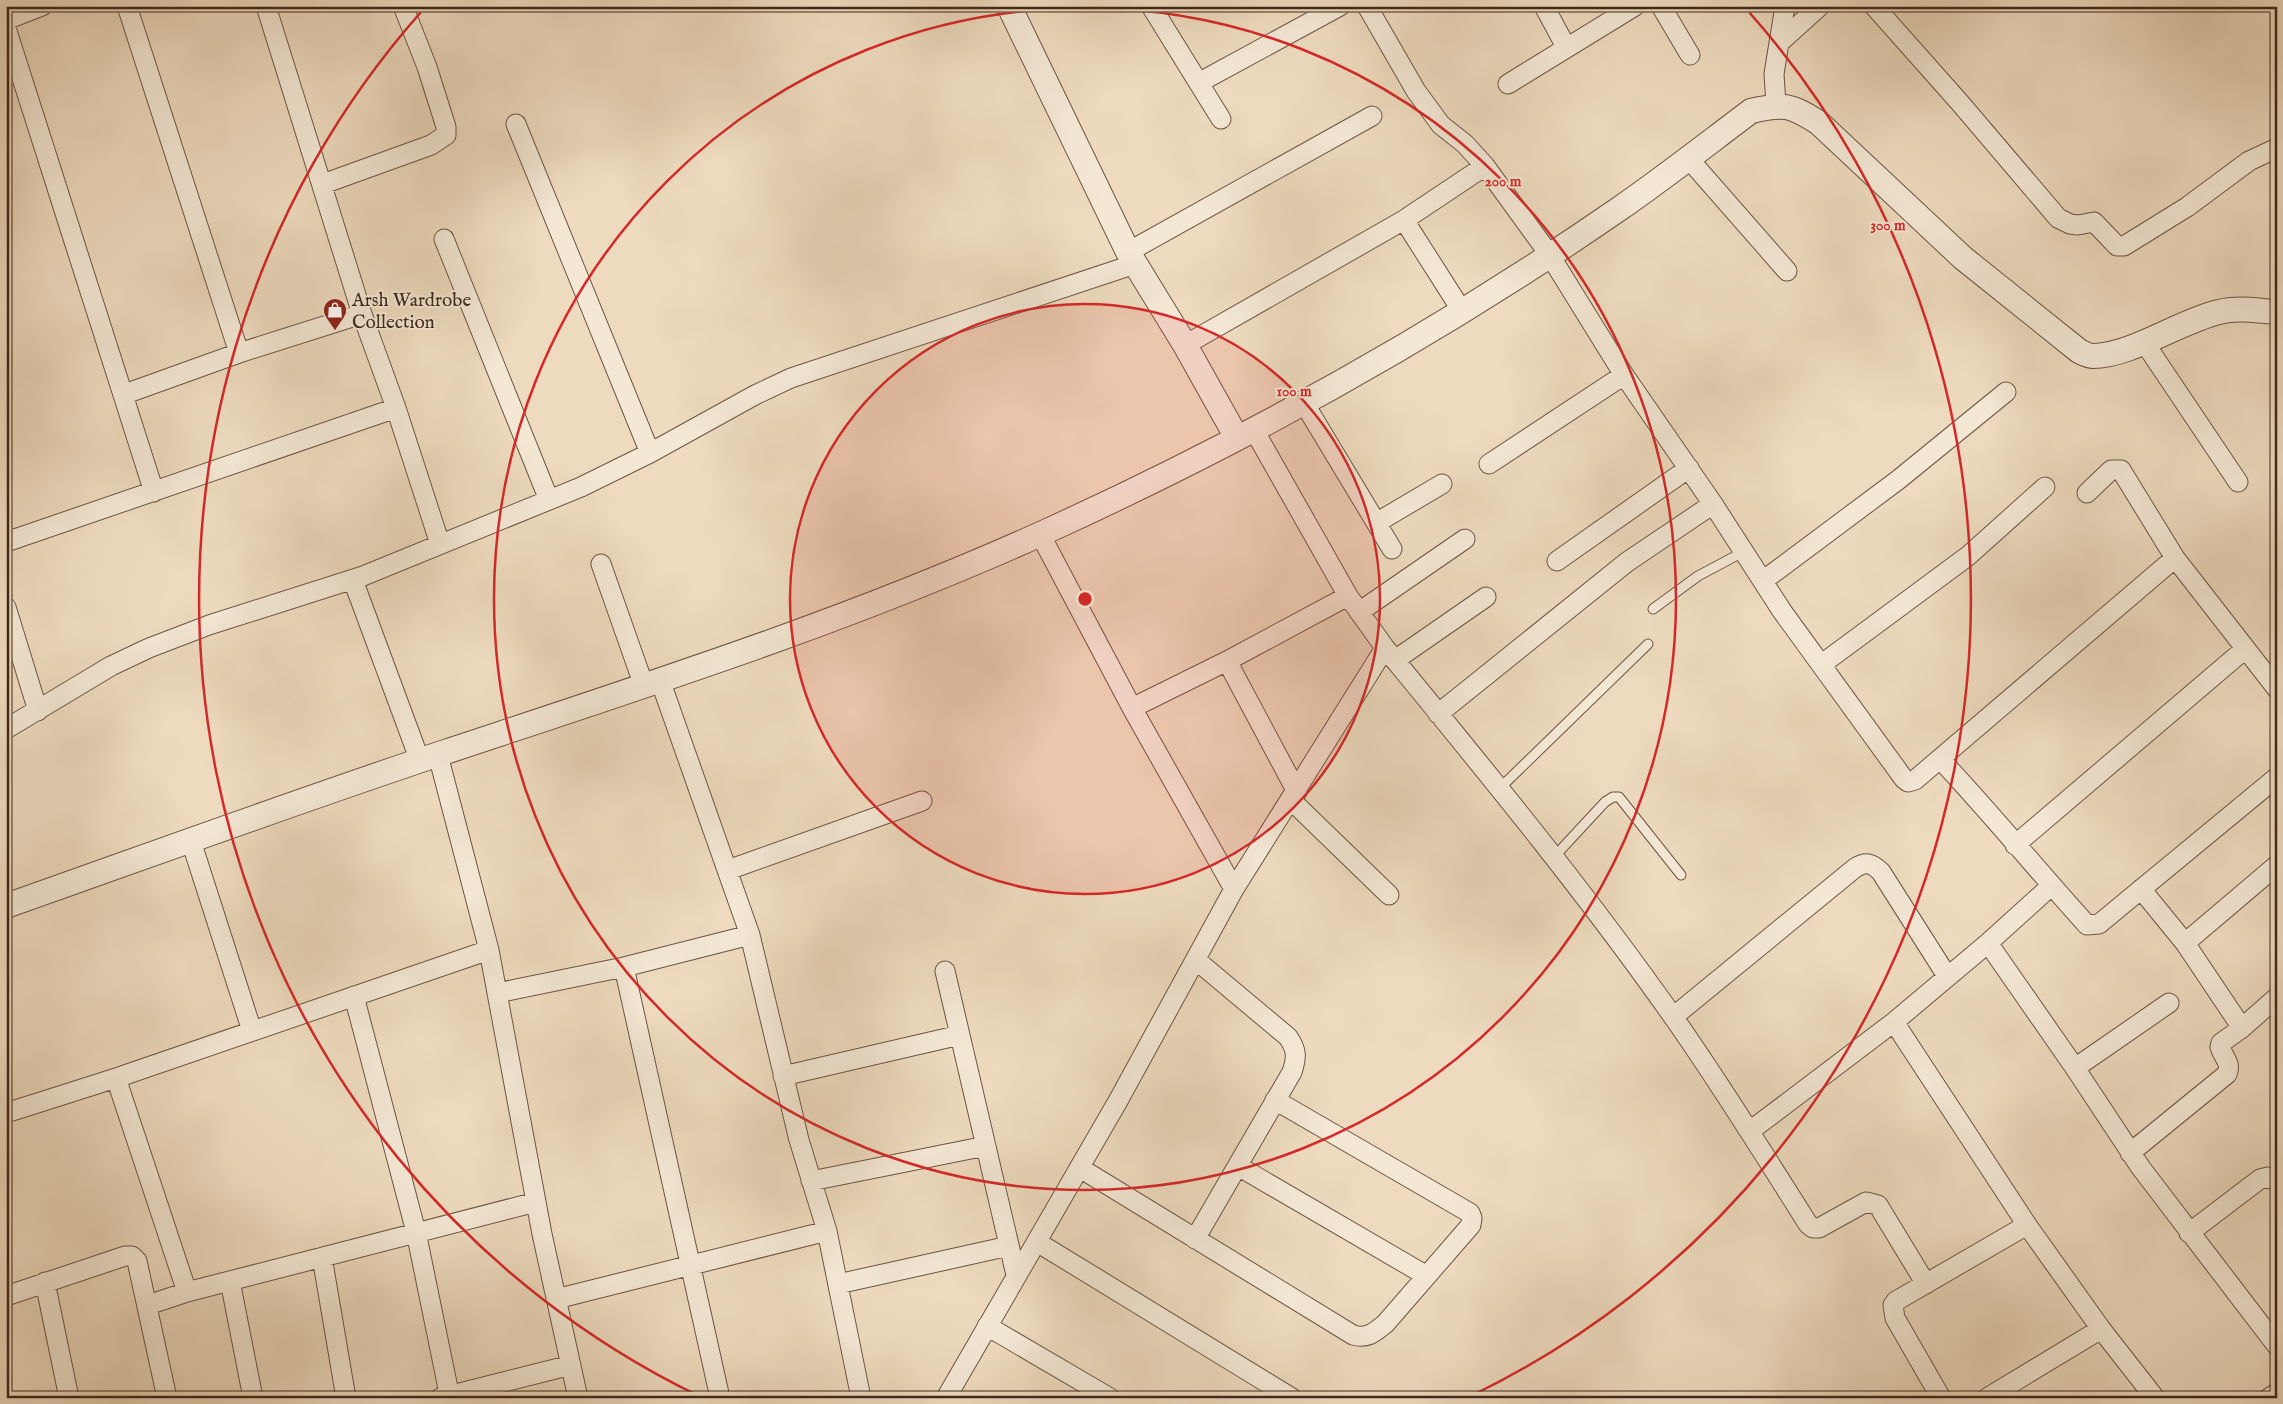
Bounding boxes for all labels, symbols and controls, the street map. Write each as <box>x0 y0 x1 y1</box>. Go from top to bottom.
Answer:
text: 200 m <box>1485 172 1522 191</box>
text: 300 m <box>1870 216 1906 235</box>
place label: Arsh Wardrobe Collection <box>351 289 471 335</box>
shop icon: Arsh Wardrobe Collection <box>322 297 348 331</box>
text: 100 m <box>1276 382 1312 401</box>
centre of rings <box>1076 590 1094 608</box>

